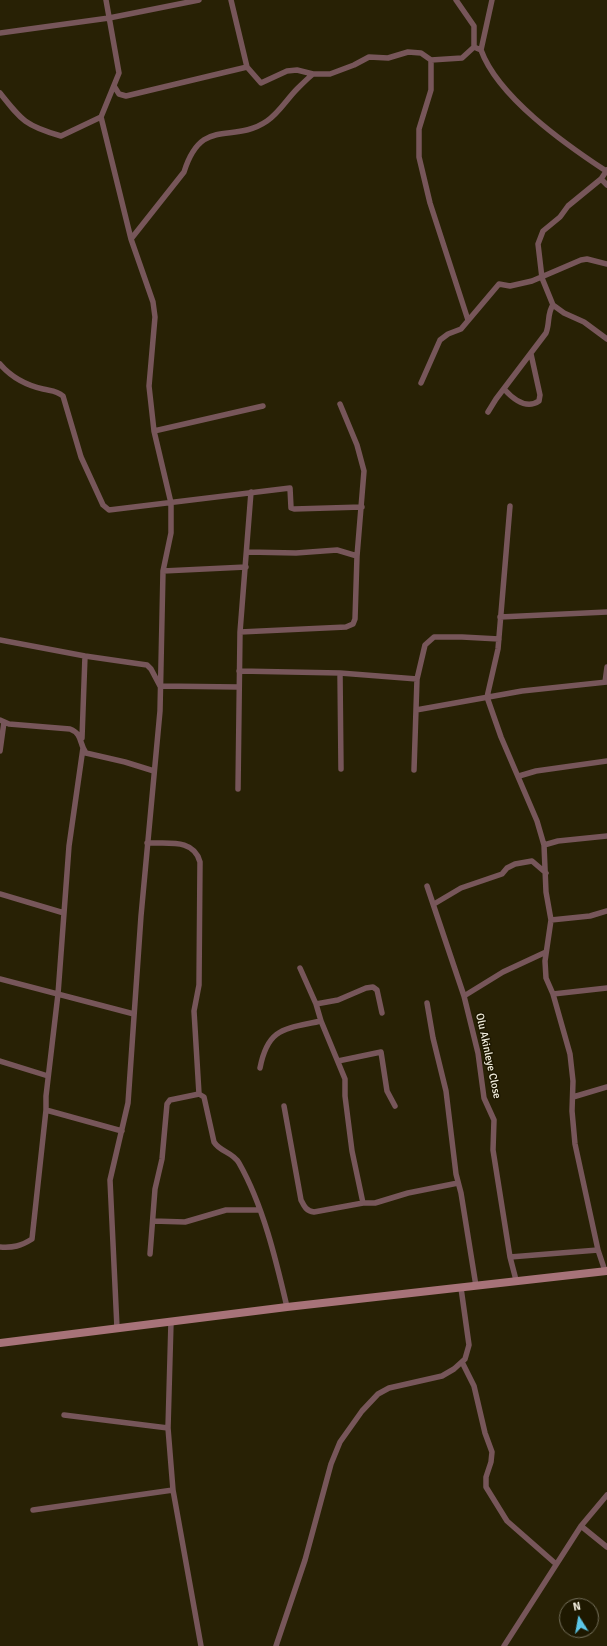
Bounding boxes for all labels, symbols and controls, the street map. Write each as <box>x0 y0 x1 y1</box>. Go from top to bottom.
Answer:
street label: Olu Akinleye Close <box>472 1012 504 1100</box>
north arrow <box>559 1598 599 1638</box>
text: N <box>572 1600 582 1614</box>

